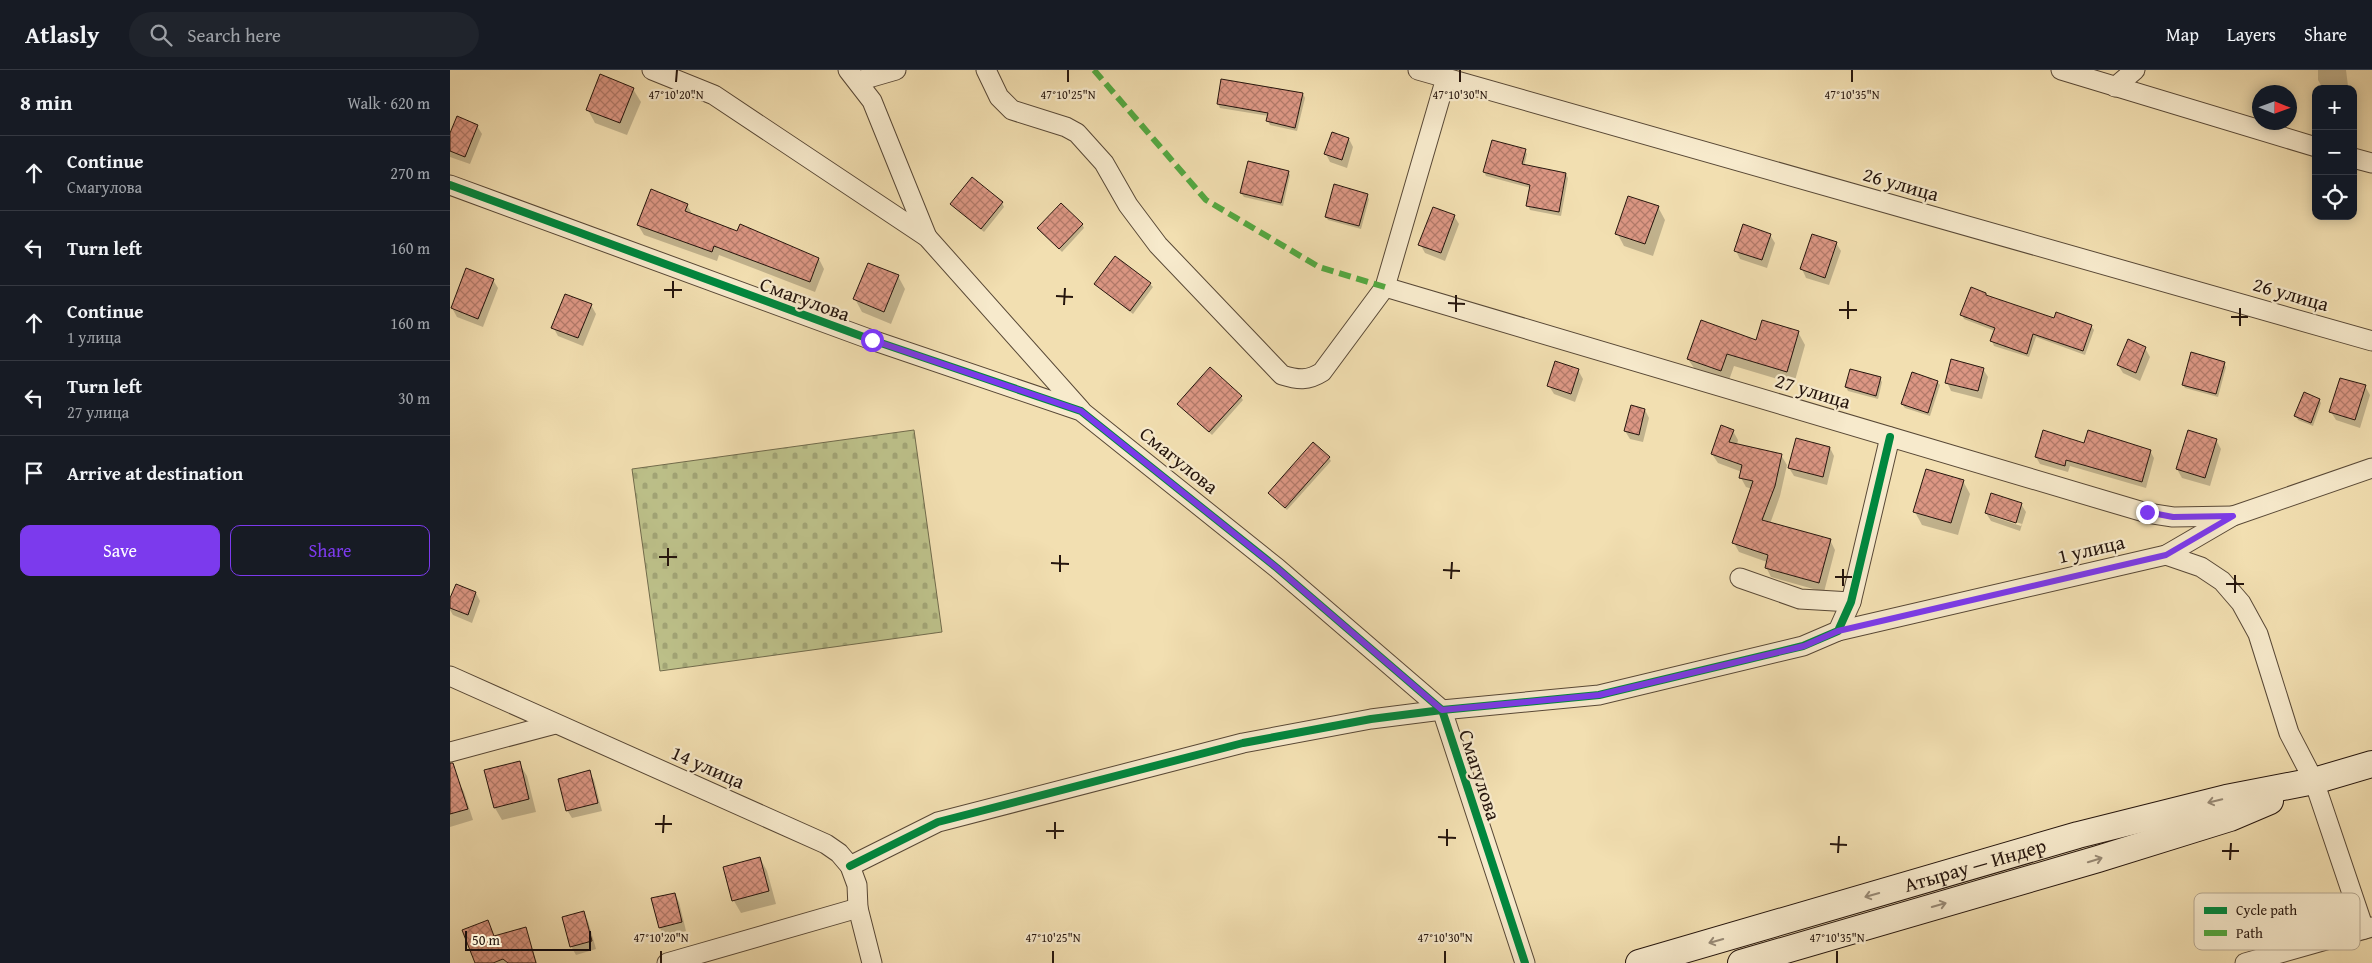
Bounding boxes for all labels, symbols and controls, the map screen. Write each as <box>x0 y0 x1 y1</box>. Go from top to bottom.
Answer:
search box <box>129 12 479 57</box>
text: Atlasly <box>25 17 99 52</box>
icon: search <box>147 21 175 49</box>
text: Search here <box>187 21 281 49</box>
text: Map <box>2166 21 2199 48</box>
text: Layers <box>2227 21 2276 48</box>
text: Share <box>2304 21 2347 48</box>
north arrow <box>2252 85 2297 130</box>
map controls <box>2312 85 2357 220</box>
button: + <box>2312 85 2357 130</box>
text: 47°10'20"N <box>648 86 704 103</box>
text: 47°10'25"N <box>1040 86 1096 103</box>
text: 47°10'30"N <box>1432 86 1488 103</box>
text: 47°10'35"N <box>1824 86 1880 103</box>
text: 8 min <box>20 87 72 118</box>
text: Walk · 620 m <box>347 91 430 115</box>
button: − <box>2312 130 2357 175</box>
text: Continue <box>67 147 144 175</box>
icon: ahead <box>20 159 48 187</box>
street label: 26 улица <box>1860 159 1943 208</box>
text: 270 m <box>390 161 430 185</box>
text: Смагулова <box>67 175 142 199</box>
button: locate <box>2312 175 2357 220</box>
icon: left <box>20 234 48 262</box>
text: Turn left <box>67 234 142 262</box>
text: 160 m <box>390 236 430 260</box>
street label: Смагулова <box>756 269 855 328</box>
street label: 26 улица <box>2250 269 2333 318</box>
text: Continue <box>67 297 144 325</box>
icon: ahead <box>20 309 48 337</box>
text: 160 m <box>390 311 430 335</box>
text: 1 улица <box>67 325 121 349</box>
route start <box>861 329 884 352</box>
street label: 27 улица <box>1772 365 1855 416</box>
text: Turn left <box>67 372 142 400</box>
icon: left <box>20 384 48 412</box>
text: 30 m <box>398 386 430 410</box>
text: 27 улица <box>67 400 129 424</box>
street label: Смагулова <box>1134 419 1225 501</box>
icon: arrive <box>20 459 48 487</box>
text: Arrive at destination <box>67 459 243 487</box>
route end <box>2136 501 2159 524</box>
button: Save <box>20 525 220 576</box>
button: Share <box>230 525 430 576</box>
street label: 1 улица <box>2054 527 2128 570</box>
street label: Смагулова <box>1452 726 1509 824</box>
street label: 14 улица <box>667 738 750 796</box>
one-way arrow <box>2207 797 2223 806</box>
street label: Атырау — Индер <box>1900 830 2050 899</box>
one-way arrow <box>2087 854 2103 864</box>
one-way arrow <box>1865 891 1881 900</box>
legend <box>2194 893 2360 950</box>
one-way arrow <box>1931 900 1947 910</box>
text: Cycle path <box>2236 900 2297 920</box>
text: Path <box>2236 923 2263 943</box>
scale bar <box>465 928 591 951</box>
text: 47°10'20"N <box>633 929 689 946</box>
text: 47°10'25"N <box>1025 929 1081 946</box>
text: 47°10'30"N <box>1417 929 1473 946</box>
text: 47°10'35"N <box>1809 929 1865 946</box>
text: 50 m <box>472 930 500 950</box>
one-way arrow <box>1709 936 1725 946</box>

